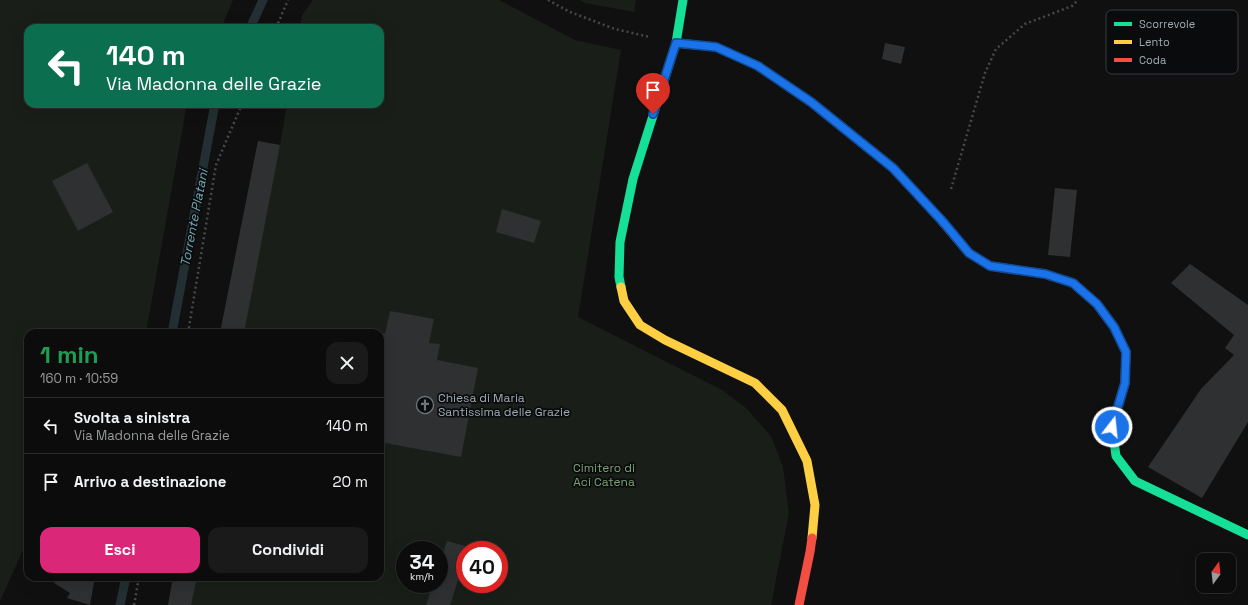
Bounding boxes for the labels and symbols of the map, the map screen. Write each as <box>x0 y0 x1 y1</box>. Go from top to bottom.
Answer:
legend <box>1106 10 1238 74</box>
text: Scorrevole <box>1139 17 1195 31</box>
text: Lento <box>1139 35 1170 49</box>
text: Coda <box>1139 53 1167 67</box>
pin <box>636 73 670 114</box>
water label: Torrente Platani <box>176 166 212 268</box>
place label: Chiesa di Maria Santissima delle Grazie <box>438 390 570 420</box>
church icon: Chiesa di Maria Santissima delle Grazie <box>415 395 435 415</box>
position arrow <box>1091 406 1133 448</box>
park label: Cimitero di Aci Catena <box>573 460 635 490</box>
speed limit sign: 40 <box>456 541 508 593</box>
north arrow <box>1196 553 1236 593</box>

